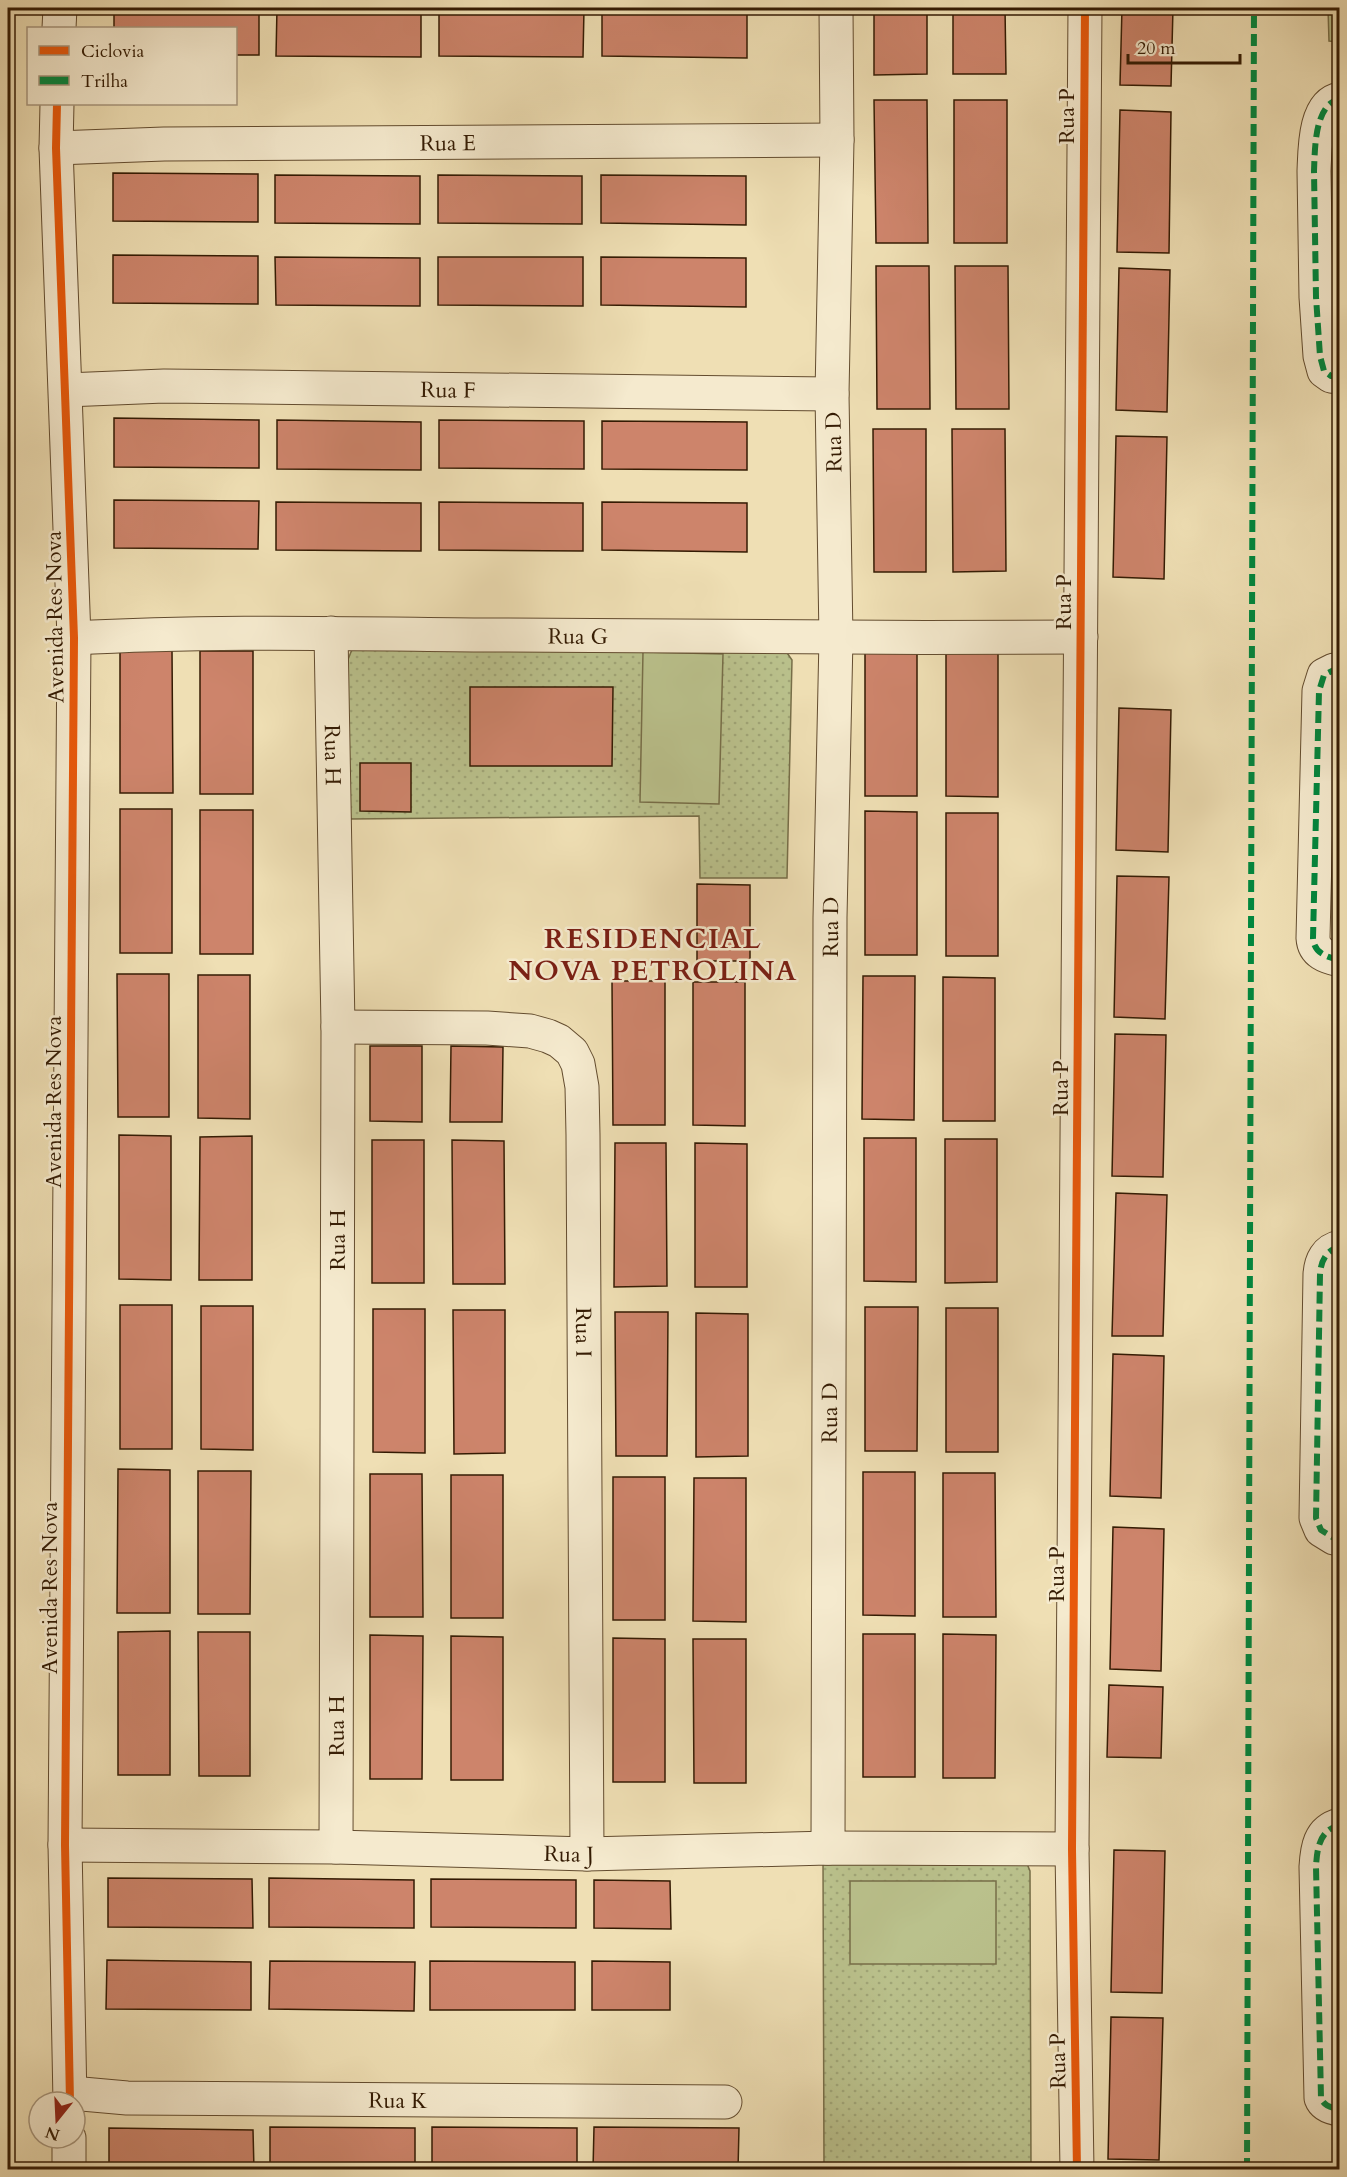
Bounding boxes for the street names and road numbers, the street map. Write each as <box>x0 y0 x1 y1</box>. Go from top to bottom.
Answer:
street label: Rua P <box>1052 88 1082 144</box>
street label: Rua E <box>420 128 476 158</box>
street label: Rua F <box>420 375 476 406</box>
street label: Rua D <box>818 411 850 473</box>
street label: Avenida Res Nova <box>38 530 72 703</box>
street label: Rua P <box>1049 574 1079 630</box>
street label: Rua G <box>548 621 608 652</box>
street label: Rua H <box>317 724 348 786</box>
street label: Rua D <box>816 896 846 957</box>
street label: Avenida Res Nova <box>39 1015 69 1188</box>
street label: Rua P <box>1046 1060 1076 1116</box>
street label: Rua H <box>323 1209 353 1271</box>
street label: Rua I <box>568 1307 598 1358</box>
street label: Rua D <box>815 1383 845 1443</box>
street label: Avenida Res Nova <box>35 1501 65 1674</box>
street label: Rua P <box>1042 1546 1072 1602</box>
street label: Rua H <box>322 1695 352 1757</box>
street label: Rua J <box>543 1839 594 1870</box>
street label: Rua P <box>1043 2033 1073 2089</box>
street label: Rua K <box>368 2086 428 2116</box>

